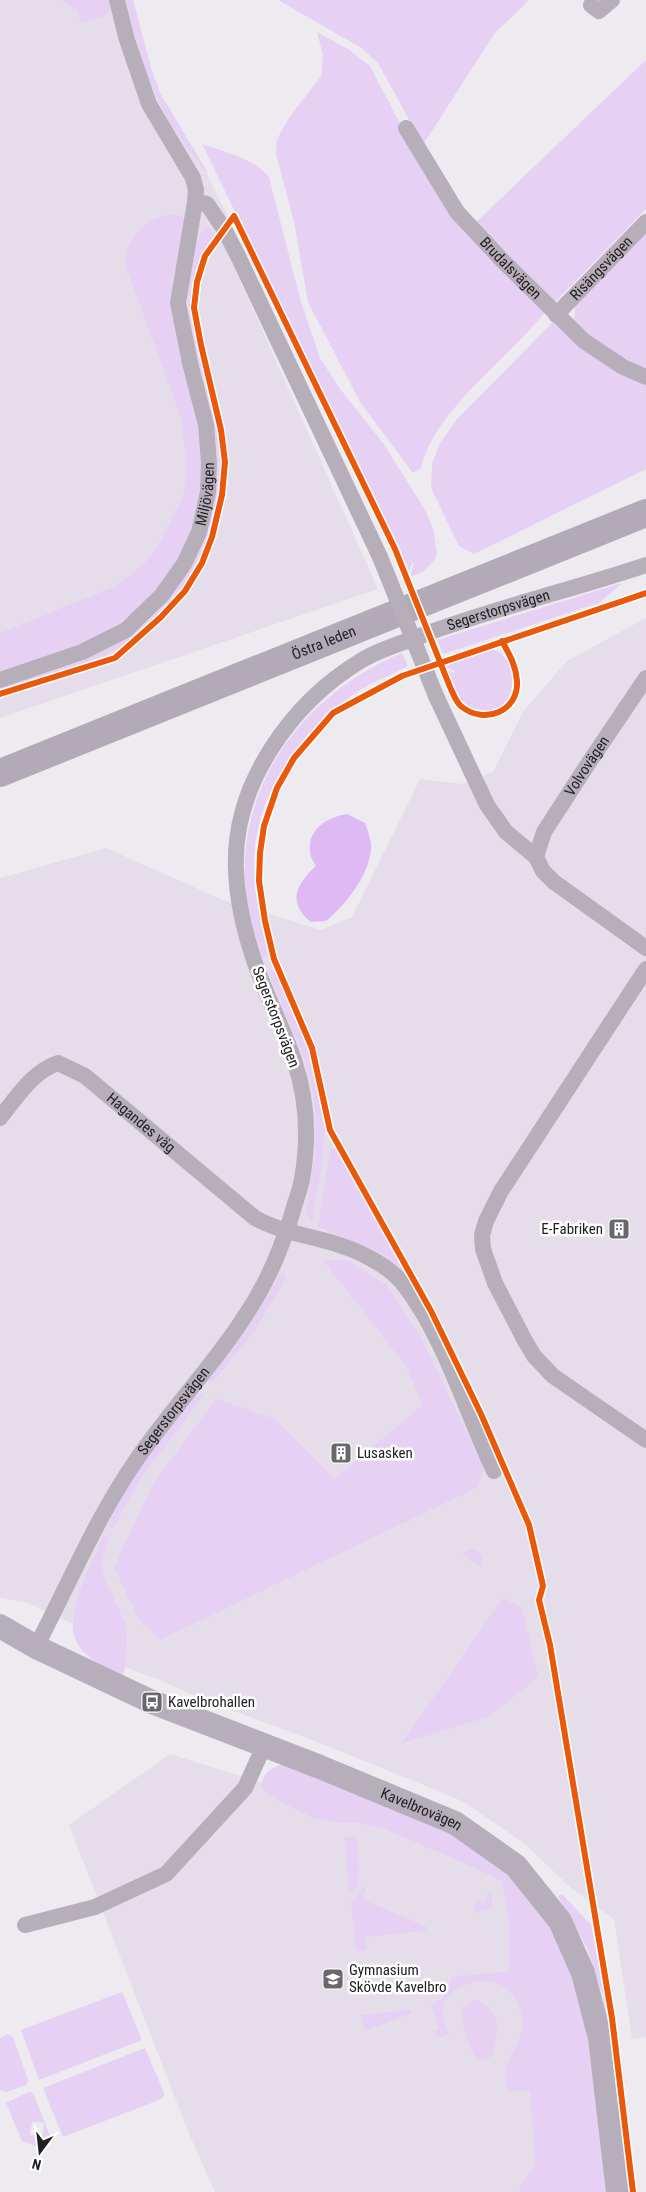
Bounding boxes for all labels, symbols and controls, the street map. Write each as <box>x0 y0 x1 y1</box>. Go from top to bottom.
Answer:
street label: Brudalsvägen <box>476 233 545 303</box>
street label: Risängsvägen <box>566 233 636 304</box>
street label: Miljövägen <box>192 462 218 528</box>
street label: Segerstorpsvägen <box>445 586 552 635</box>
street label: Östra leden <box>289 622 358 664</box>
street label: Volvovägen <box>561 733 613 799</box>
street label: Segerstorpsvägen <box>249 964 303 1070</box>
street label: Hagandes väg <box>103 1089 179 1157</box>
building icon: E-Fabriken <box>607 1217 631 1241</box>
place label: E-Fabriken <box>541 1220 603 1238</box>
street label: Segerstorpsvägen <box>134 1363 214 1458</box>
building icon: Lusasken <box>329 1441 353 1465</box>
place label: Lusasken <box>357 1444 413 1462</box>
bus stop icon: Kavelbrohallen <box>140 1690 164 1714</box>
place label: Kavelbrohallen <box>168 1693 255 1711</box>
street label: Kavelbrovägen <box>378 1784 466 1834</box>
place label: Gymnasium Skövde Kavelbro <box>349 1961 447 1996</box>
school or university icon: Gymnasium Skövde Kavelbro <box>321 1967 345 1991</box>
north arrow <box>15 2127 65 2177</box>
text: N <box>30 2156 43 2173</box>

